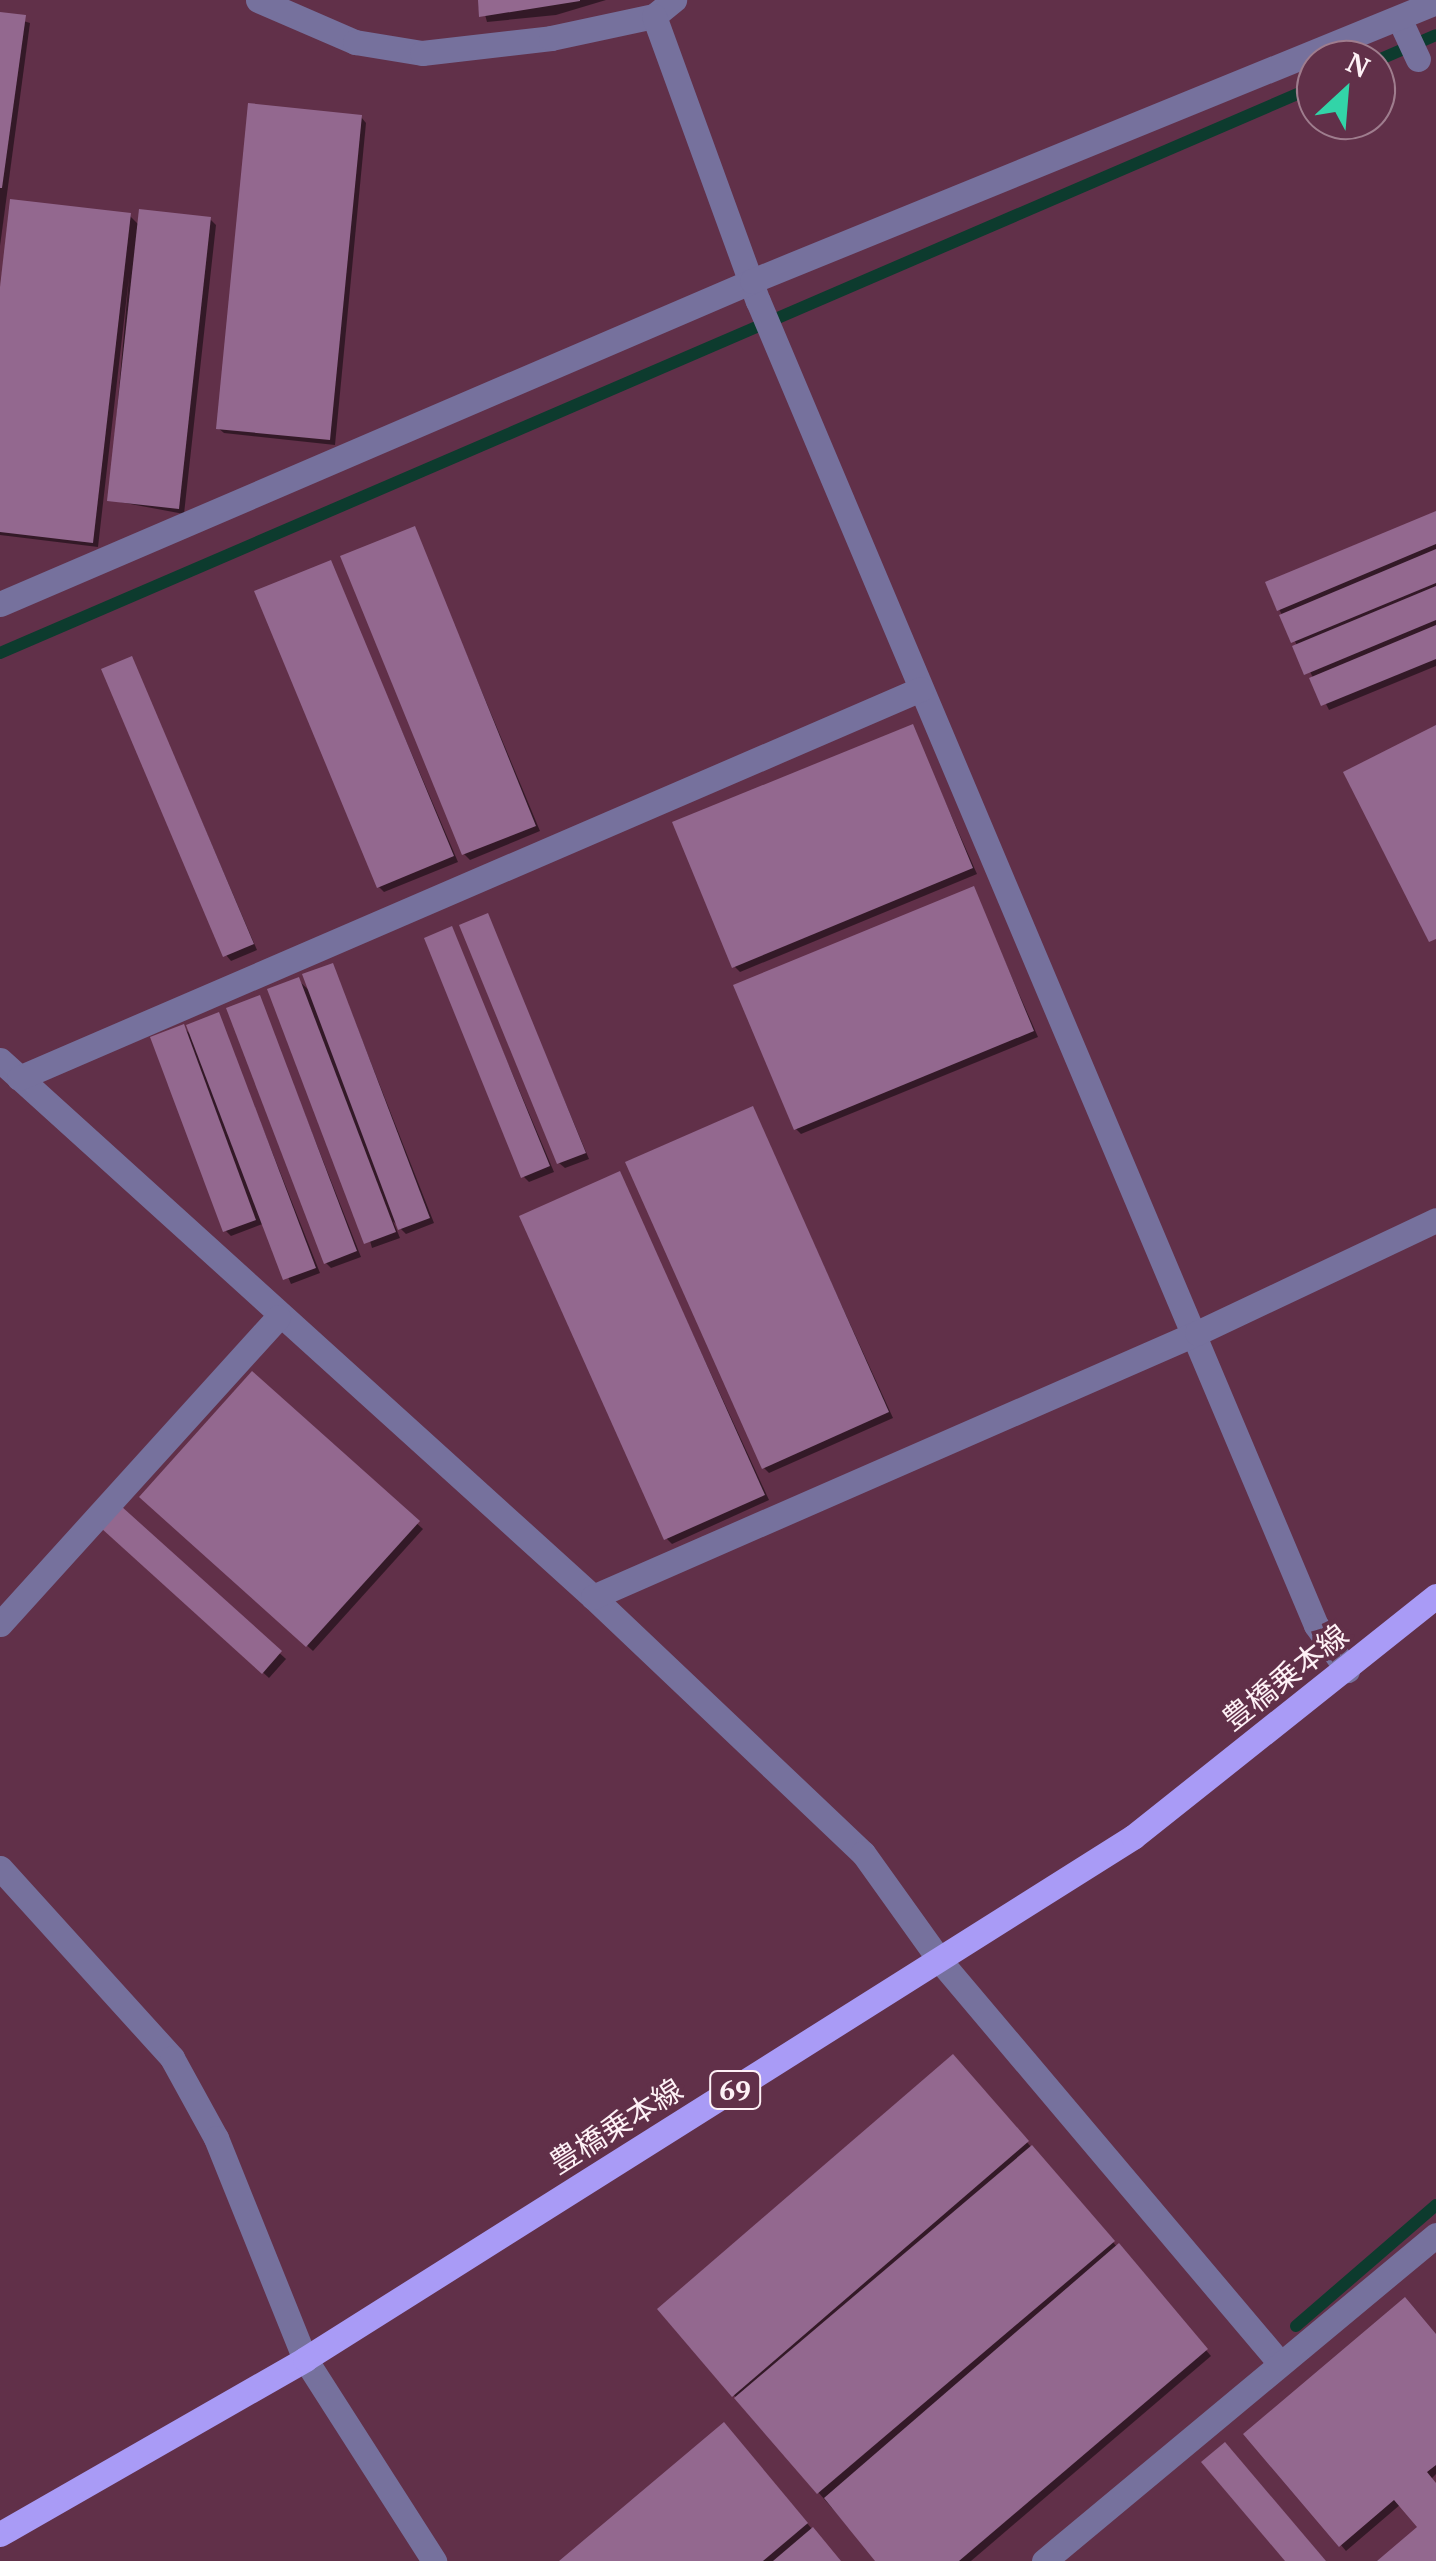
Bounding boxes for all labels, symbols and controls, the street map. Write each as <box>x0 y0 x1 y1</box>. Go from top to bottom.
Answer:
north arrow <box>1296 40 1396 140</box>
text: N <box>1341 43 1376 86</box>
street label: 豊橋乗本線 <box>1215 1617 1355 1737</box>
road number: 69 <box>708 2067 762 2113</box>
street label: 豊橋乗本線 <box>543 2071 689 2181</box>

